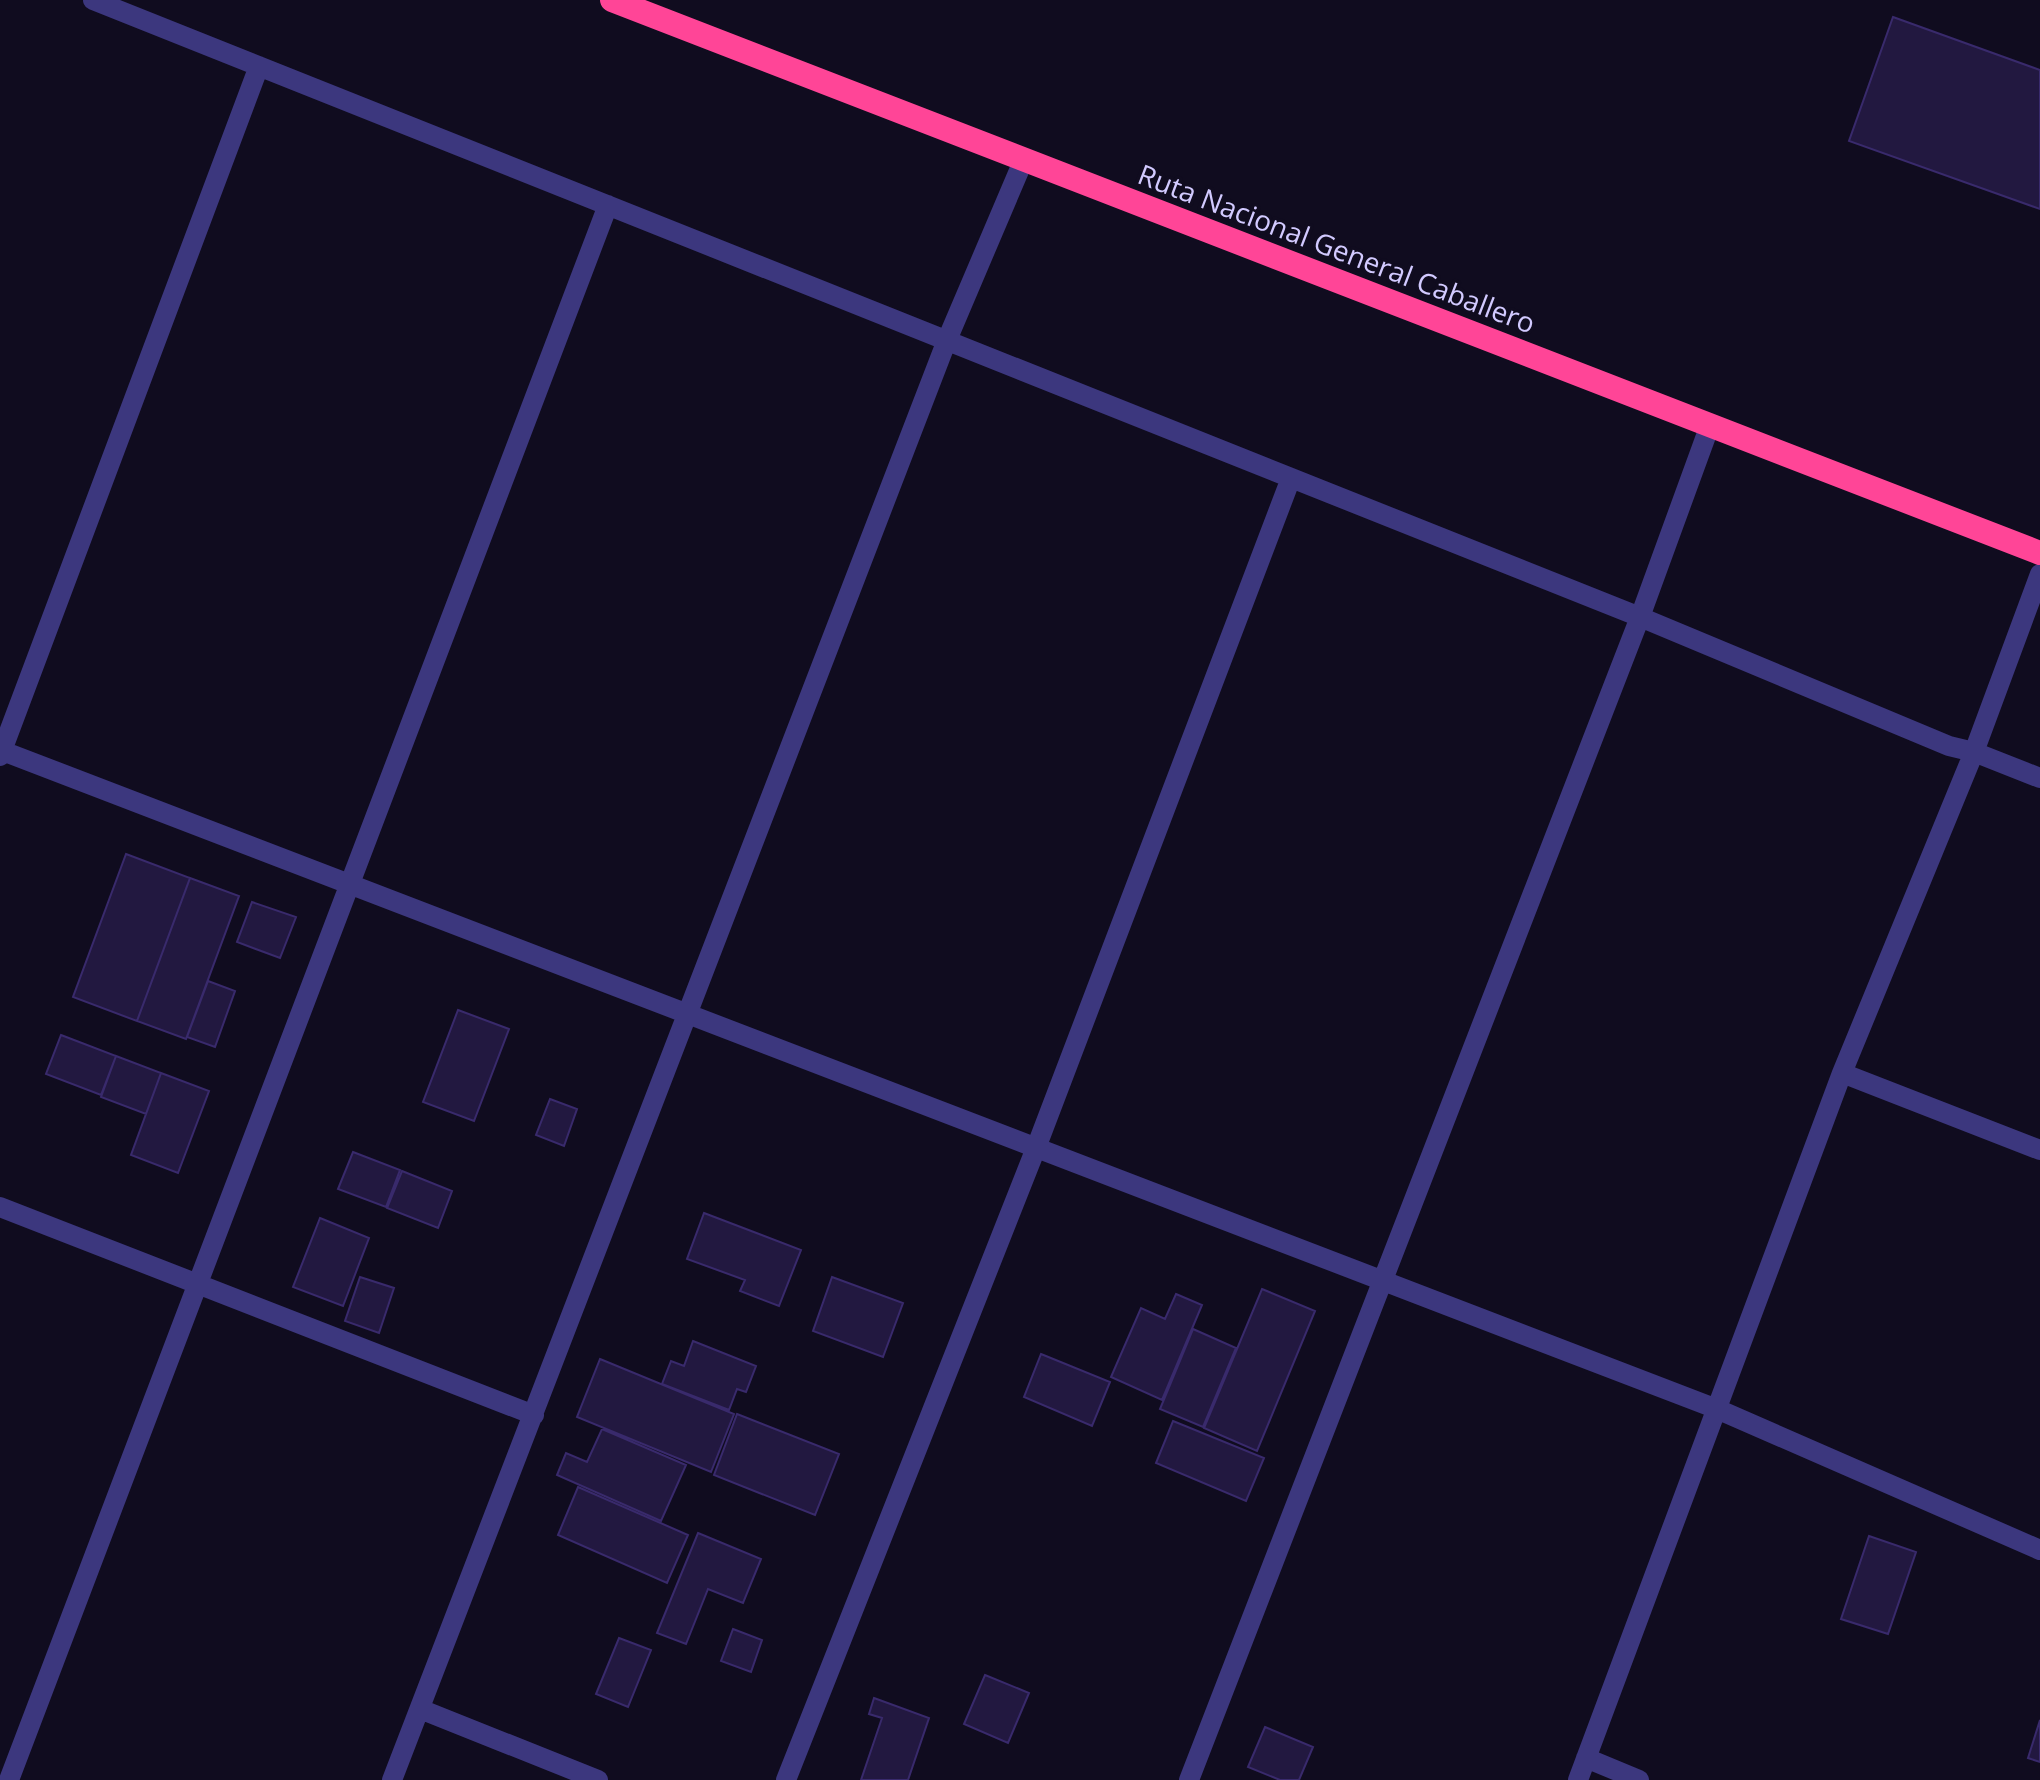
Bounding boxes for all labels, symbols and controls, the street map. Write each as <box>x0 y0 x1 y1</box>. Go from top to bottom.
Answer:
street label: Ruta Nacional General Caballero <box>1133 155 1541 341</box>

